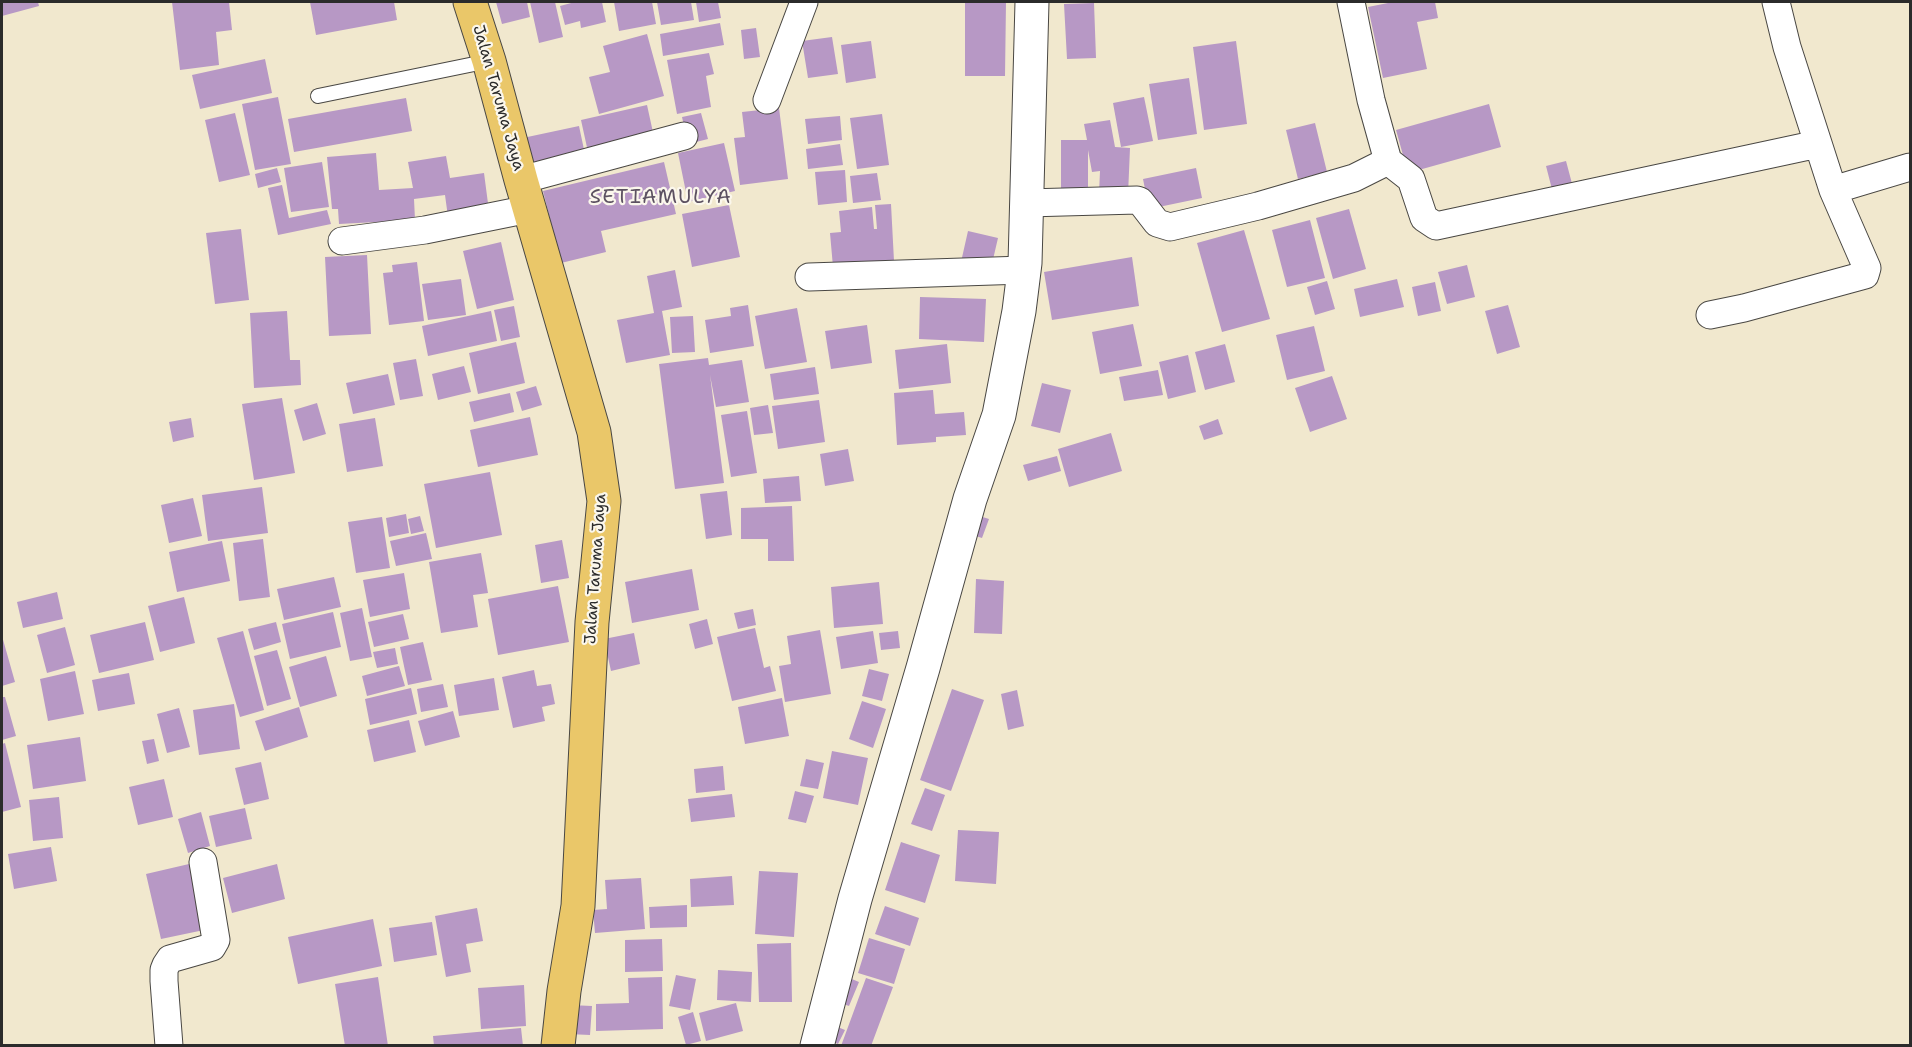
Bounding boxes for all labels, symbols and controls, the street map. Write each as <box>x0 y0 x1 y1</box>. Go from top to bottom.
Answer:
street label: Jalan Taruma Jaya <box>468 23 528 173</box>
district label: SETIAMULYA <box>590 186 732 210</box>
street label: Jalan Taruma Jaya <box>581 493 611 645</box>

